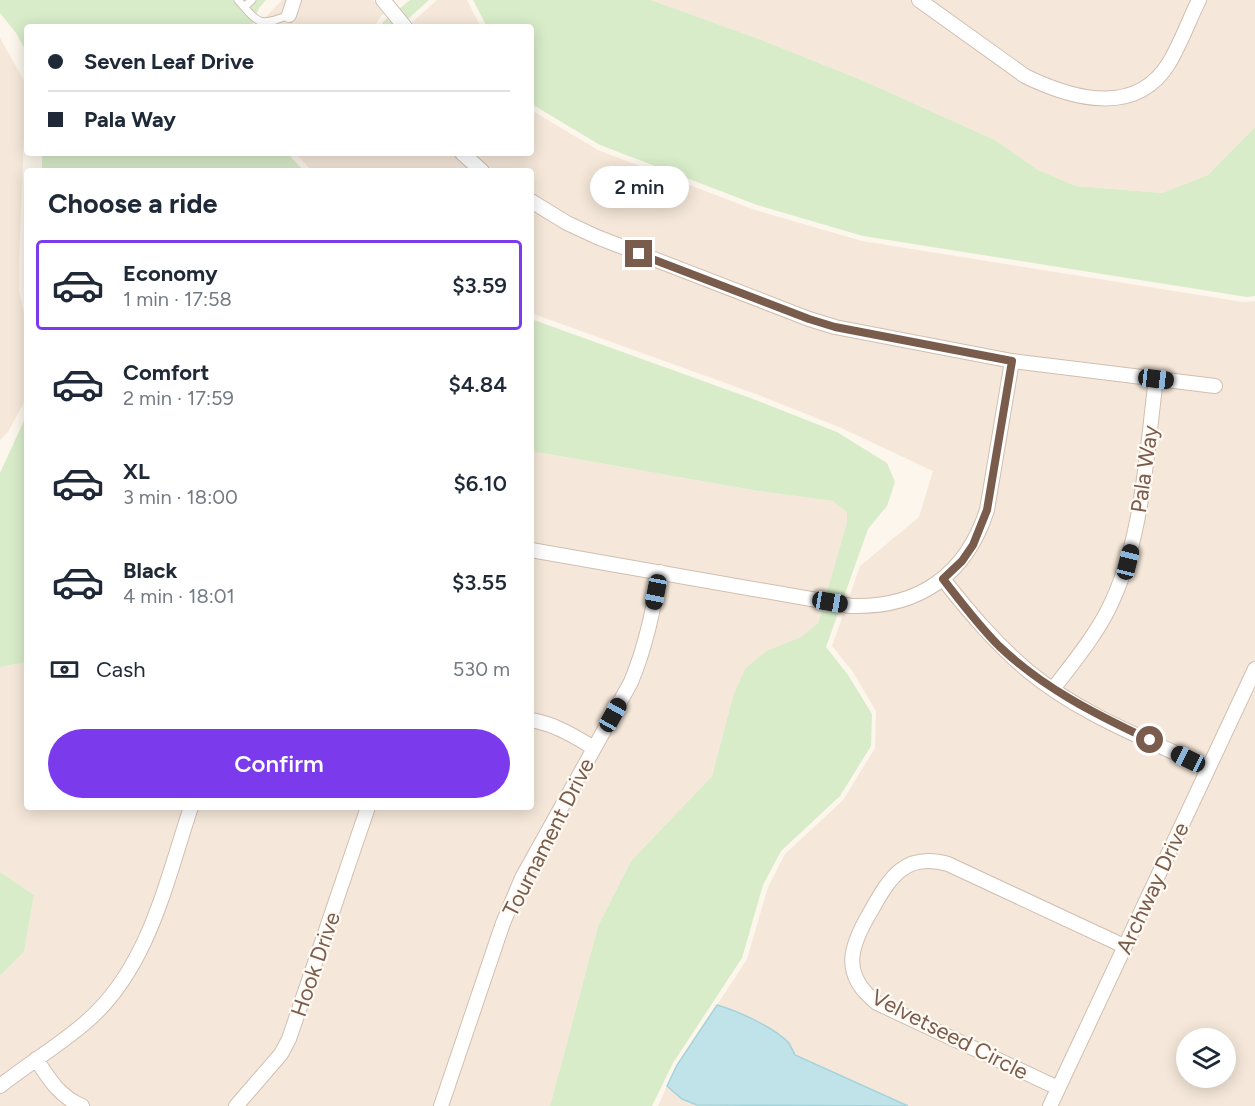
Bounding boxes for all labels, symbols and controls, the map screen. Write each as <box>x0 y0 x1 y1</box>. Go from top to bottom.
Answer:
text: Seven Leaf Drive <box>84 48 254 75</box>
text: Pala Way <box>84 106 176 133</box>
callout: 2 min <box>590 167 688 209</box>
text: 2 min <box>615 175 664 199</box>
text: Choose a ride <box>48 187 217 220</box>
route end <box>625 240 652 267</box>
icon: car <box>51 258 105 312</box>
text: Economy <box>123 260 218 287</box>
text: $3.59 <box>452 272 507 299</box>
text: 1 min · 17:58 <box>123 287 232 311</box>
icon: car <box>51 357 105 411</box>
text: Comfort <box>123 359 209 386</box>
car <box>1137 368 1175 390</box>
text: $4.84 <box>449 371 507 398</box>
text: 2 min · 17:59 <box>123 386 234 410</box>
street label: Pala Way <box>1125 423 1164 515</box>
icon: car <box>51 456 105 510</box>
text: XL <box>123 458 150 485</box>
text: $6.10 <box>454 470 507 497</box>
text: 3 min · 18:00 <box>123 485 238 509</box>
car <box>1115 542 1141 582</box>
icon: car <box>51 555 105 609</box>
text: Black <box>123 557 177 584</box>
text: $3.55 <box>452 569 507 596</box>
car <box>644 573 668 611</box>
text: 4 min · 18:01 <box>123 584 235 608</box>
car <box>811 590 849 614</box>
icon: cash <box>48 653 81 686</box>
text: Cash <box>96 656 146 683</box>
text: 530 m <box>453 657 510 681</box>
car <box>596 695 630 735</box>
route start <box>1136 726 1163 753</box>
button: Confirm <box>48 729 510 798</box>
car <box>1168 743 1208 775</box>
street label: Tournament Drive <box>497 753 600 921</box>
street label: Archway Drive <box>1110 818 1195 958</box>
street label: Hook Drive <box>285 908 346 1020</box>
street label: Velvetseed Circle <box>867 983 1033 1086</box>
map controls <box>1176 1028 1236 1088</box>
button: layers <box>1176 1028 1236 1088</box>

